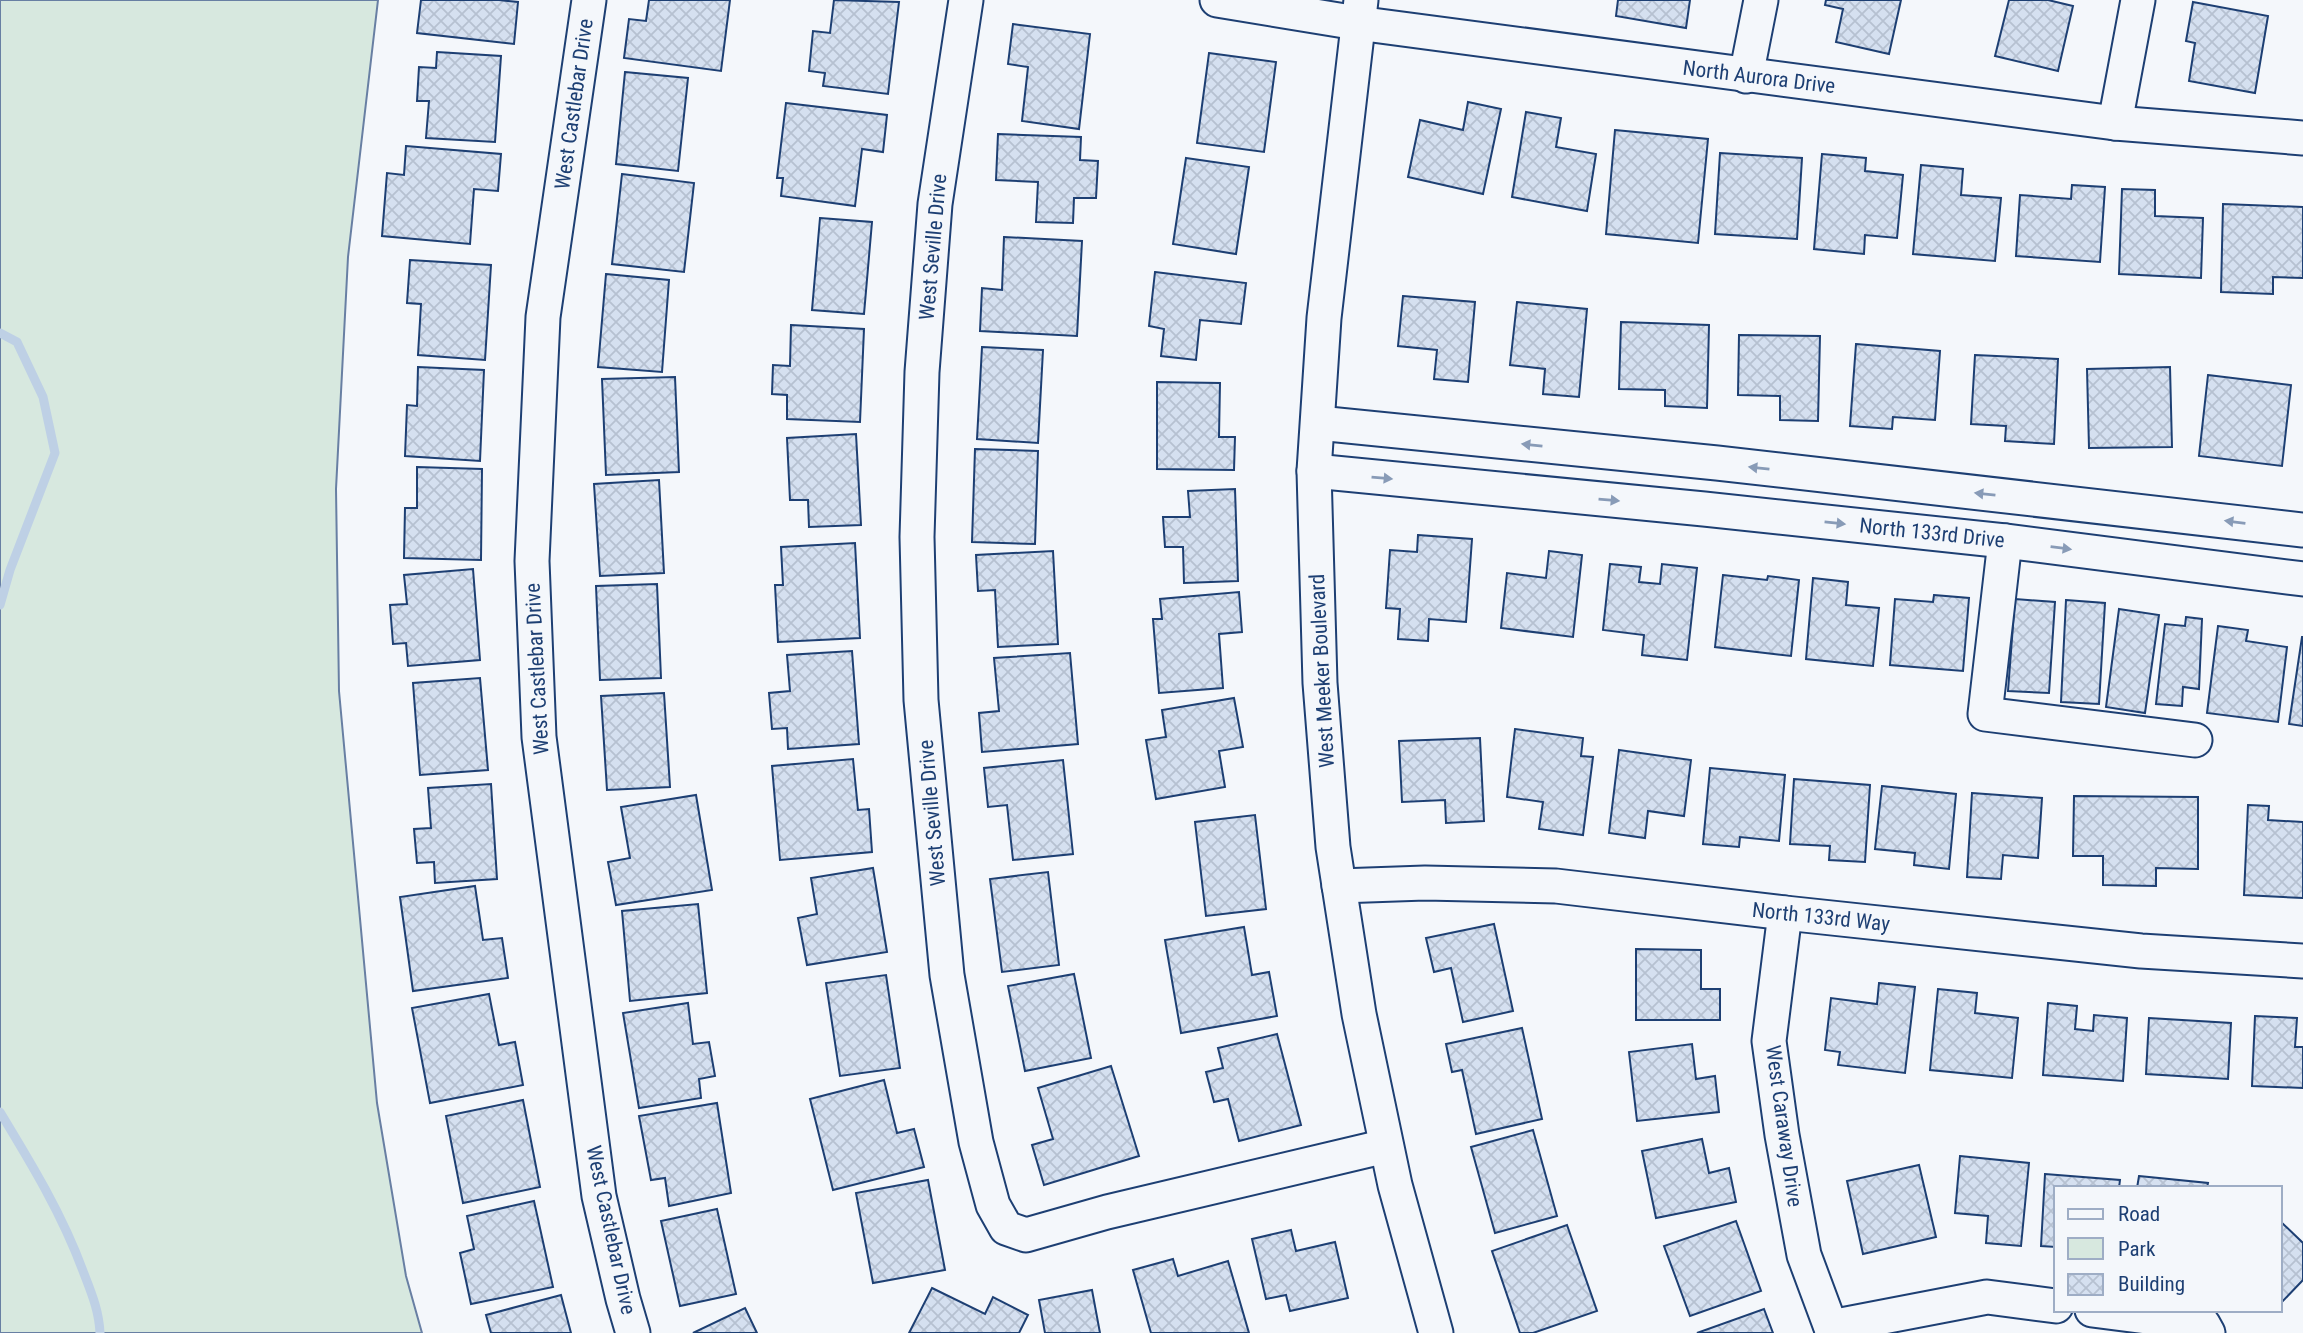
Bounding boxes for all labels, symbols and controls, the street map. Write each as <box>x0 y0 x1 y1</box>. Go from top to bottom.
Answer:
street label: West Castlebar Drive <box>550 17 598 191</box>
street label: North Aurora Drive <box>1681 56 1837 98</box>
street label: West Seville Drive <box>915 173 951 321</box>
one-way arrow <box>1521 439 1543 450</box>
one-way arrow <box>1748 463 1770 474</box>
one-way arrow <box>1371 473 1393 484</box>
one-way arrow <box>1974 488 1996 499</box>
one-way arrow <box>1598 494 1620 505</box>
street label: North 133rd Drive <box>1858 513 2006 553</box>
one-way arrow <box>1824 517 1846 528</box>
one-way arrow <box>2224 517 2246 528</box>
one-way arrow <box>2050 543 2072 554</box>
street label: West Meeker Boulevard <box>1305 573 1339 769</box>
street label: West Castlebar Drive <box>521 582 553 756</box>
street label: West Seville Drive <box>914 739 950 887</box>
street label: North 133rd Way <box>1751 898 1891 936</box>
street label: West Caraway Drive <box>1761 1044 1807 1209</box>
street label: West Castlebar Drive <box>581 1143 641 1317</box>
legend <box>2054 1186 2282 1312</box>
text: Road <box>2118 1202 2160 1226</box>
text: Park <box>2118 1237 2156 1261</box>
text: Building <box>2118 1272 2185 1296</box>

